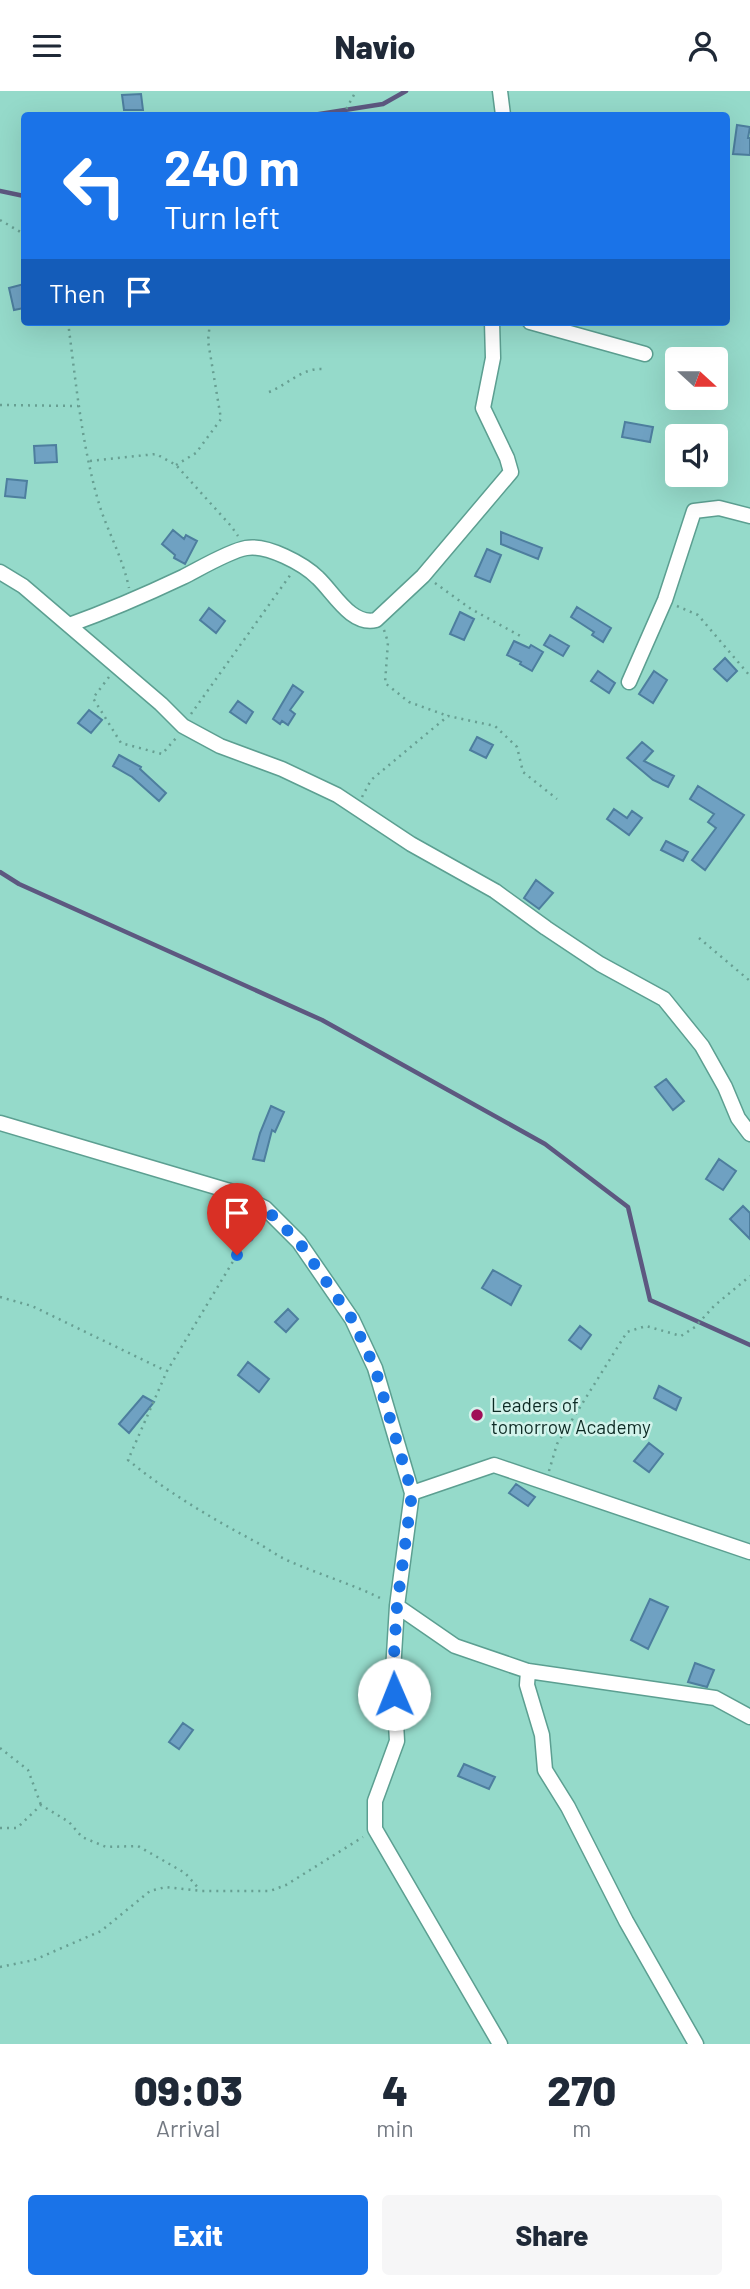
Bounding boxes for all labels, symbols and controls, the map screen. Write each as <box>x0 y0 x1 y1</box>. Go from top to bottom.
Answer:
icon: menu <box>28 27 66 65</box>
text: Navio <box>335 27 415 65</box>
icon: person <box>684 27 722 65</box>
text: 240 m <box>164 137 300 196</box>
icon: left <box>49 140 140 231</box>
text: Turn left <box>164 197 281 235</box>
icon: arrive <box>120 273 158 311</box>
text: Then <box>49 277 106 308</box>
north arrow <box>665 347 728 409</box>
map controls <box>665 347 728 487</box>
button: sound <box>665 424 728 487</box>
pin <box>207 1183 267 1255</box>
icon: arrive <box>218 1194 256 1232</box>
place label: Leaders of tomorrow Academy <box>491 1393 651 1438</box>
marker: Leaders of tomorrow Academy <box>469 1407 485 1423</box>
position arrow <box>357 1657 431 1731</box>
text: 09:03 <box>134 2064 243 2114</box>
text: 4 <box>382 2064 408 2114</box>
text: 270 <box>547 2064 616 2114</box>
text: Arrival <box>156 2114 220 2142</box>
text: min <box>376 2114 414 2142</box>
text: m <box>572 2114 591 2142</box>
button: Exit <box>28 2195 368 2275</box>
button: Share <box>382 2195 722 2275</box>

